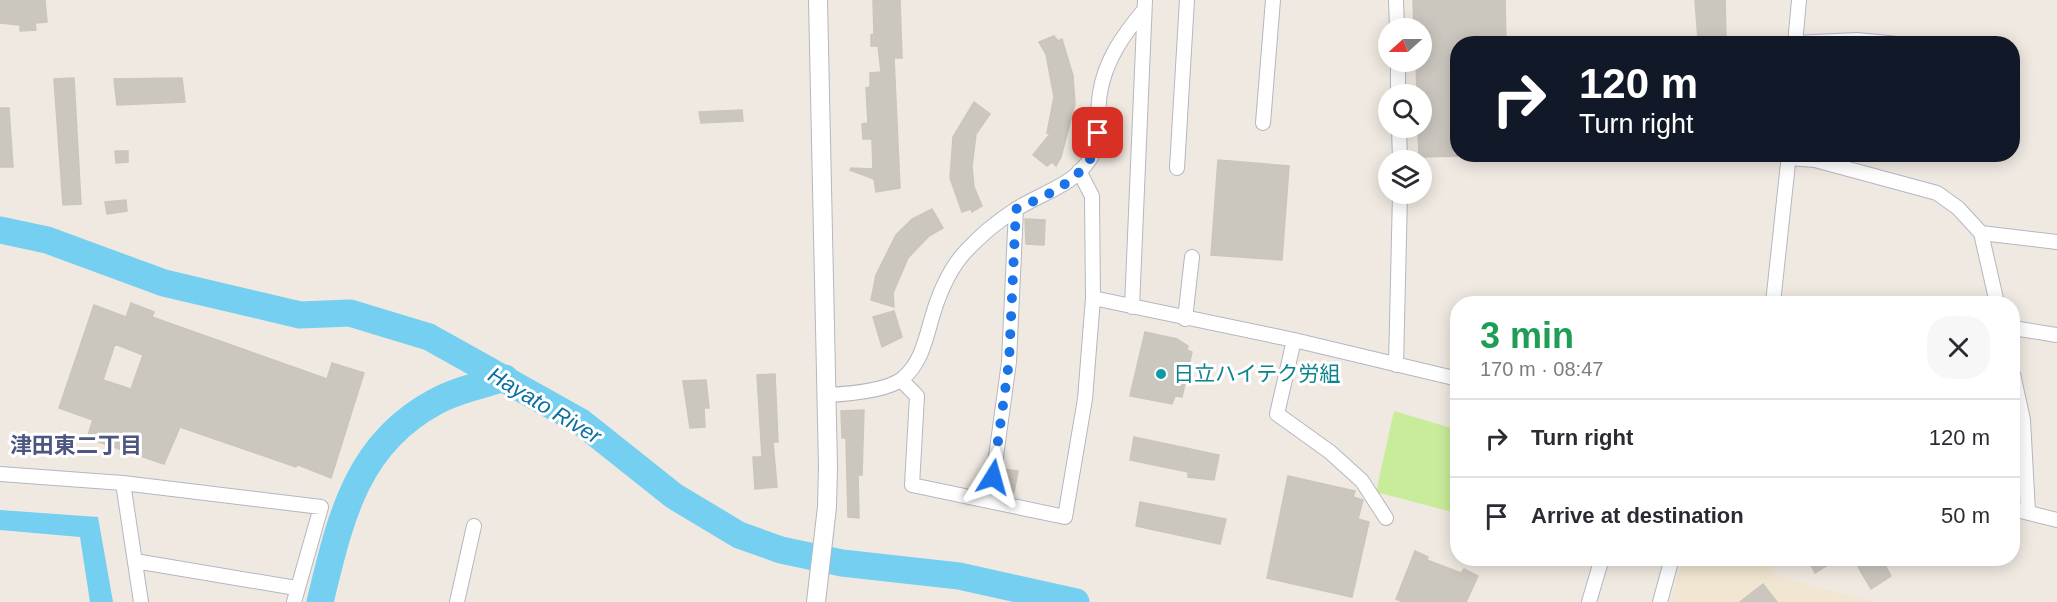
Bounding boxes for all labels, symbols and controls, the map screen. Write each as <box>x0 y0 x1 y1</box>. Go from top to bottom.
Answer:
north arrow <box>1378 18 1432 72</box>
map controls <box>1378 18 1432 204</box>
icon: right <box>1480 60 1558 138</box>
text: 120 m <box>1579 60 1698 107</box>
button: search <box>1378 84 1432 138</box>
pin <box>1072 107 1123 158</box>
text: Turn right <box>1579 109 1694 139</box>
icon: arrive <box>1081 116 1114 149</box>
button: layers <box>1378 150 1432 204</box>
text: 3 min <box>1480 315 1574 356</box>
button: close <box>1927 316 1990 379</box>
text: 170 m · 08:47 <box>1480 358 1603 380</box>
water label: Hayato River <box>484 362 607 450</box>
place label: 日立ハイテク労組 <box>1173 362 1340 385</box>
marker: 日立ハイテク労組 <box>1154 367 1168 381</box>
icon: right <box>1480 422 1513 455</box>
text: Turn right <box>1531 425 1633 450</box>
text: 120 m <box>1929 425 1990 450</box>
district label: 津田東二丁目 <box>10 433 142 458</box>
position arrow <box>961 445 1025 509</box>
icon: arrive <box>1480 500 1513 533</box>
text: Arrive at destination <box>1531 503 1744 528</box>
text: 50 m <box>1941 503 1990 528</box>

